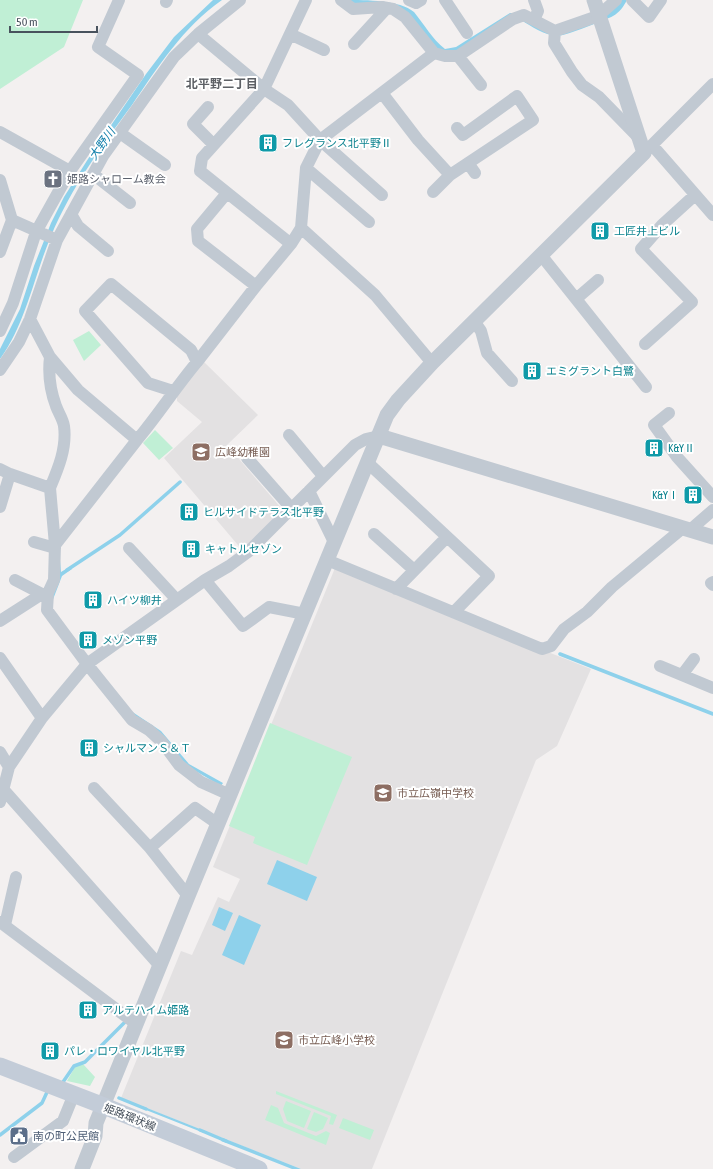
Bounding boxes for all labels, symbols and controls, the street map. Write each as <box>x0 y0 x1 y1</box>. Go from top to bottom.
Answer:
scale bar <box>10 8 97 34</box>
text: 50 m <box>16 15 38 29</box>
district label: 北平野二丁目 <box>186 77 258 91</box>
water label: 大野川 <box>86 124 119 163</box>
building icon: フレグランス北平野Ⅱ <box>257 132 279 154</box>
place label: フレグランス北平野Ⅱ <box>282 137 392 149</box>
church icon: 姫路シャローム教会 <box>42 168 64 190</box>
place label: 姫路シャローム教会 <box>67 173 166 185</box>
building icon: 工匠井上ビル <box>589 220 611 242</box>
place label: 工匠井上ビル <box>614 225 680 237</box>
building icon: エミグラント白鷺 <box>521 360 543 382</box>
place label: エミグラント白鷺 <box>546 365 634 377</box>
building icon: K&YⅡ <box>643 437 665 459</box>
school or university icon: 広峰幼稚園 <box>190 441 212 463</box>
place label: K&YⅡ <box>668 442 695 454</box>
place label: 広峰幼稚園 <box>215 446 270 458</box>
building icon: K&YⅠ <box>682 484 704 506</box>
place label: K&YⅠ <box>652 489 679 501</box>
building icon: ヒルサイドテラス北平野 <box>178 501 200 523</box>
place label: ヒルサイドテラス北平野 <box>203 506 324 518</box>
building icon: キャトルセゾン <box>180 538 202 560</box>
place label: キャトルセゾン <box>205 543 282 555</box>
building icon: ハイツ柳井 <box>82 589 104 611</box>
place label: ハイツ柳井 <box>107 594 162 606</box>
building icon: メゾン平野 <box>77 629 99 651</box>
place label: メゾン平野 <box>102 634 157 646</box>
building icon: シャルマンＳ＆Ｔ <box>78 737 100 759</box>
place label: シャルマンＳ＆Ｔ <box>103 742 191 754</box>
school or university icon: 市立広嶺中学校 <box>372 782 394 804</box>
place label: 市立広嶺中学校 <box>397 787 474 799</box>
building icon: アルテハイム姫路 <box>77 999 99 1021</box>
place label: アルテハイム姫路 <box>102 1004 189 1016</box>
school or university icon: 市立広峰小学校 <box>273 1029 295 1051</box>
place label: 市立広峰小学校 <box>298 1034 375 1046</box>
building icon: パレ・ロワイヤル北平野 <box>39 1040 61 1062</box>
place label: パレ・ロワイヤル北平野 <box>64 1045 185 1057</box>
street label: 姫路環状線 <box>102 1101 158 1133</box>
public building icon: 南の町公民館 <box>8 1125 30 1147</box>
place label: 南の町公民館 <box>33 1130 99 1142</box>

